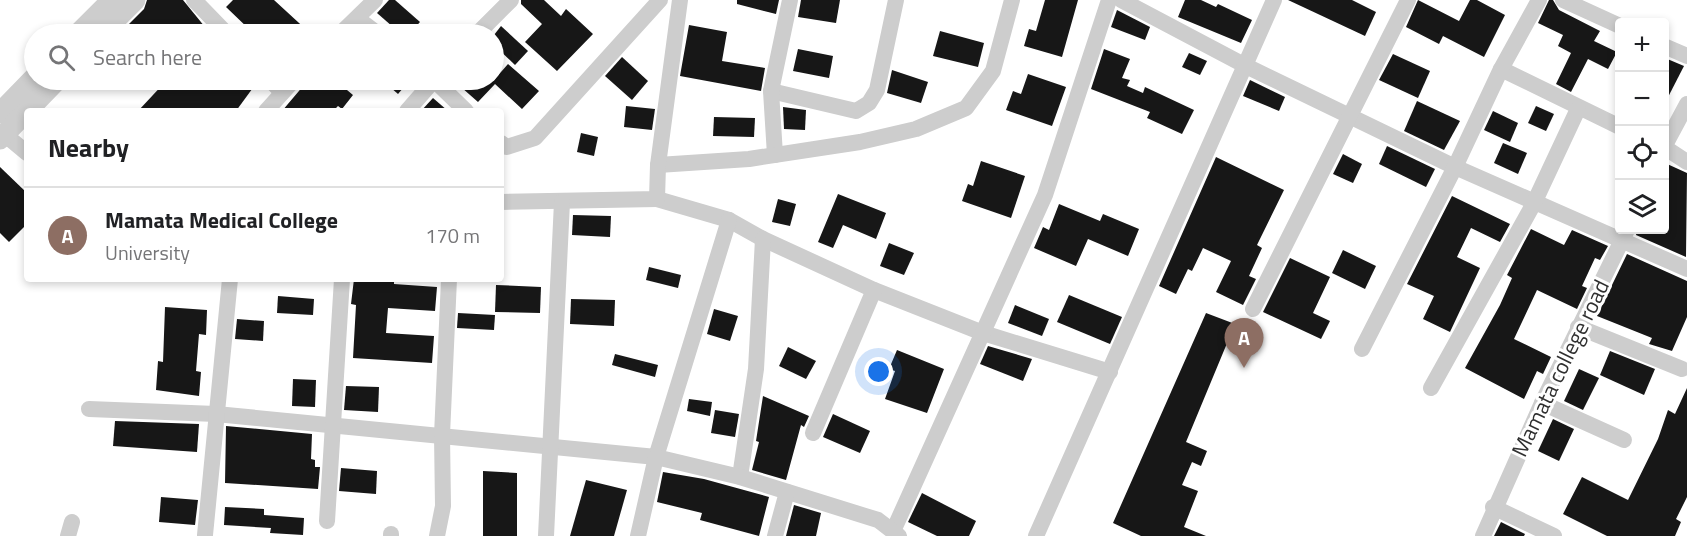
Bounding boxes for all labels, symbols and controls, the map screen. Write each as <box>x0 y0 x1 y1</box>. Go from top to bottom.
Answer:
map controls <box>1615 18 1669 234</box>
button: + <box>1615 18 1669 72</box>
search box <box>24 24 504 90</box>
text: Search here <box>93 40 202 74</box>
icon: search <box>45 41 78 74</box>
button: − <box>1615 72 1669 126</box>
button: locate <box>1615 126 1669 180</box>
text: Nearby <box>48 128 129 167</box>
button: layers <box>1615 180 1669 234</box>
text: Mamata Medical College <box>105 203 338 237</box>
text: A <box>61 220 74 251</box>
text: 170 m <box>425 220 480 251</box>
text: University <box>105 237 190 268</box>
street label: Mamata college road <box>1502 273 1618 463</box>
pin: A <box>1224 318 1264 368</box>
your location <box>864 357 893 386</box>

